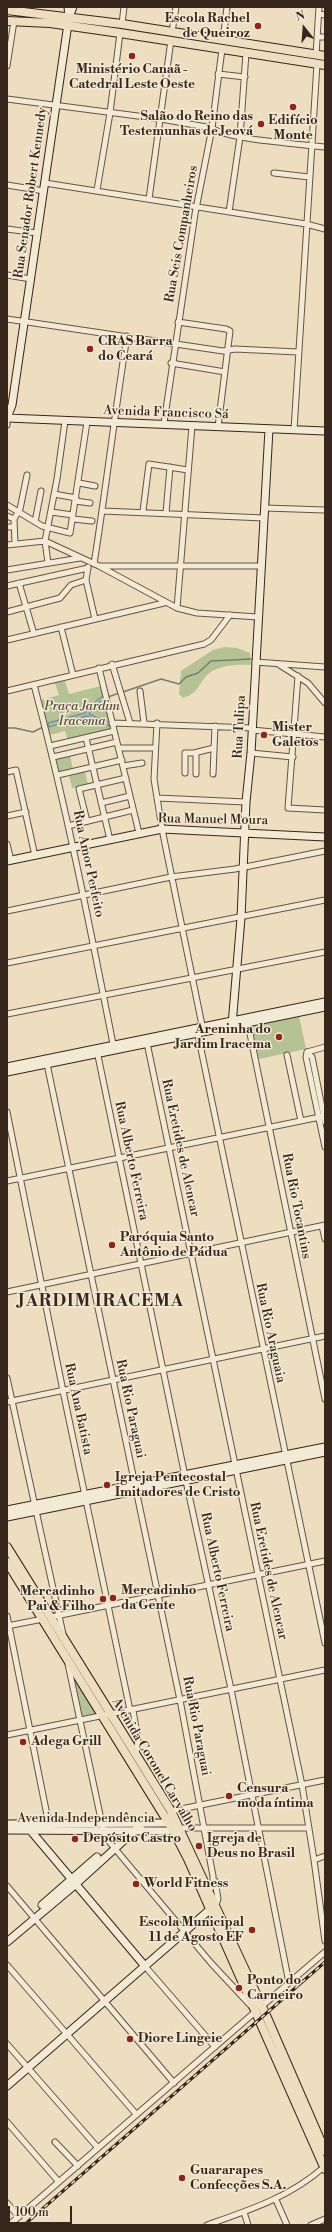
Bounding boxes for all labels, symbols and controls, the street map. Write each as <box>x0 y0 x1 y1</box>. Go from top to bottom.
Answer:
north arrow <box>284 8 324 48</box>
text: N <box>294 9 307 24</box>
place label: Escola Rachel de Queiroz <box>165 11 250 42</box>
marker: Escola Rachel de Queiroz <box>253 21 263 31</box>
marker: Ministério Canaã - Catedral Leste Oeste <box>127 51 137 61</box>
place label: Ministério Canaã - Catedral Leste Oeste <box>69 62 195 93</box>
marker: Edifício Monte <box>288 102 298 112</box>
street label: Rua Senador Robert Kennedy <box>11 107 51 279</box>
place label: Salão do Reino das Testemunhas de Jeová <box>120 109 253 140</box>
place label: Edifício Monte <box>268 113 318 144</box>
marker: Salão do Reino das Testemunhas de Jeová <box>256 119 266 129</box>
street label: Rua Seis Companheiros <box>162 164 202 304</box>
place label: CRAS Barra do Ceará <box>98 334 172 365</box>
marker: CRAS Barra do Ceará <box>85 344 95 354</box>
street label: Avenida Francisco Sá <box>103 403 229 423</box>
street label: Rua Tulipa <box>231 695 249 759</box>
park label: Praça Jardim Iracema <box>44 699 120 730</box>
place label: Mister Galetos <box>272 720 319 751</box>
marker: Mister Galetos <box>259 730 269 740</box>
street label: Rua Amor Perfeito <box>69 809 107 919</box>
street label: Rua Manuel Moura <box>158 811 268 829</box>
place label: Areninha do Jardim Iracema <box>175 1022 271 1053</box>
marker: Areninha do Jardim Iracema <box>274 1032 284 1042</box>
street label: Rua Eretides de Alencar <box>158 1078 202 1218</box>
street label: Rua Alberto Ferreira <box>111 1100 151 1222</box>
street label: Rua Rio Tocantins <box>278 1152 314 1260</box>
place label: Paróquia Santo Antônio de Pádua <box>120 1230 228 1261</box>
marker: Paróquia Santo Antônio de Pádua <box>107 1240 117 1250</box>
street label: Rua Rio Araguaia <box>252 1282 288 1384</box>
district label: JARDIM IRACEMA <box>18 1292 184 1312</box>
street label: Rua Rio Paraguai <box>112 1358 148 1460</box>
street label: Rua Ana Batista <box>61 1362 95 1456</box>
place label: Igreja Pentecostal Imitadores de Cristo <box>115 1470 241 1501</box>
marker: Igreja Pentecostal Imitadores de Cristo <box>102 1480 112 1490</box>
street label: Rua Eretides de Alencar <box>246 1501 290 1641</box>
street label: Rua Alberto Ferreira <box>197 1511 237 1633</box>
place label: Mercadinho da Gente <box>121 1583 196 1614</box>
place label: Mercadinho Pai & Filho <box>20 1584 95 1615</box>
marker: Mercadinho da Gente <box>108 1593 118 1603</box>
marker: Mercadinho Pai & Filho <box>98 1594 108 1604</box>
street label: Rua Rio Paraguai <box>179 1675 213 1777</box>
street label: Avenida Coronel Carvalho <box>108 1695 200 1835</box>
place label: Adega Grill <box>31 1734 102 1750</box>
marker: Adega Grill <box>18 1737 28 1747</box>
place label: Censura moda íntima <box>237 1781 314 1812</box>
marker: Censura moda íntima <box>224 1791 234 1801</box>
street label: Avenida Independência <box>17 1811 155 1827</box>
place label: Depósito Castro <box>83 1831 181 1847</box>
place label: Igreja de Deus no Brasil <box>207 1831 295 1862</box>
marker: Depósito Castro <box>70 1834 80 1844</box>
marker: Igreja de Deus no Brasil <box>194 1841 204 1851</box>
place label: World Fitness <box>144 1876 228 1892</box>
marker: World Fitness <box>131 1879 141 1889</box>
place label: Escola Municipal 11 de Agosto EF <box>139 1915 244 1946</box>
marker: Escola Municipal 11 de Agosto EF <box>247 1925 257 1935</box>
place label: Ponto do Carneiro <box>247 1973 303 2004</box>
marker: Ponto do Carneiro <box>234 1983 244 1993</box>
place label: Diore Lingeie <box>138 2031 222 2047</box>
marker: Diore Lingeie <box>125 2034 135 2044</box>
place label: Guararapes Confecções S.A. <box>190 2163 286 2194</box>
marker: Guararapes Confecções S.A. <box>177 2173 187 2183</box>
scale bar <box>10 2198 74 2224</box>
text: 100 m <box>15 2205 49 2220</box>

